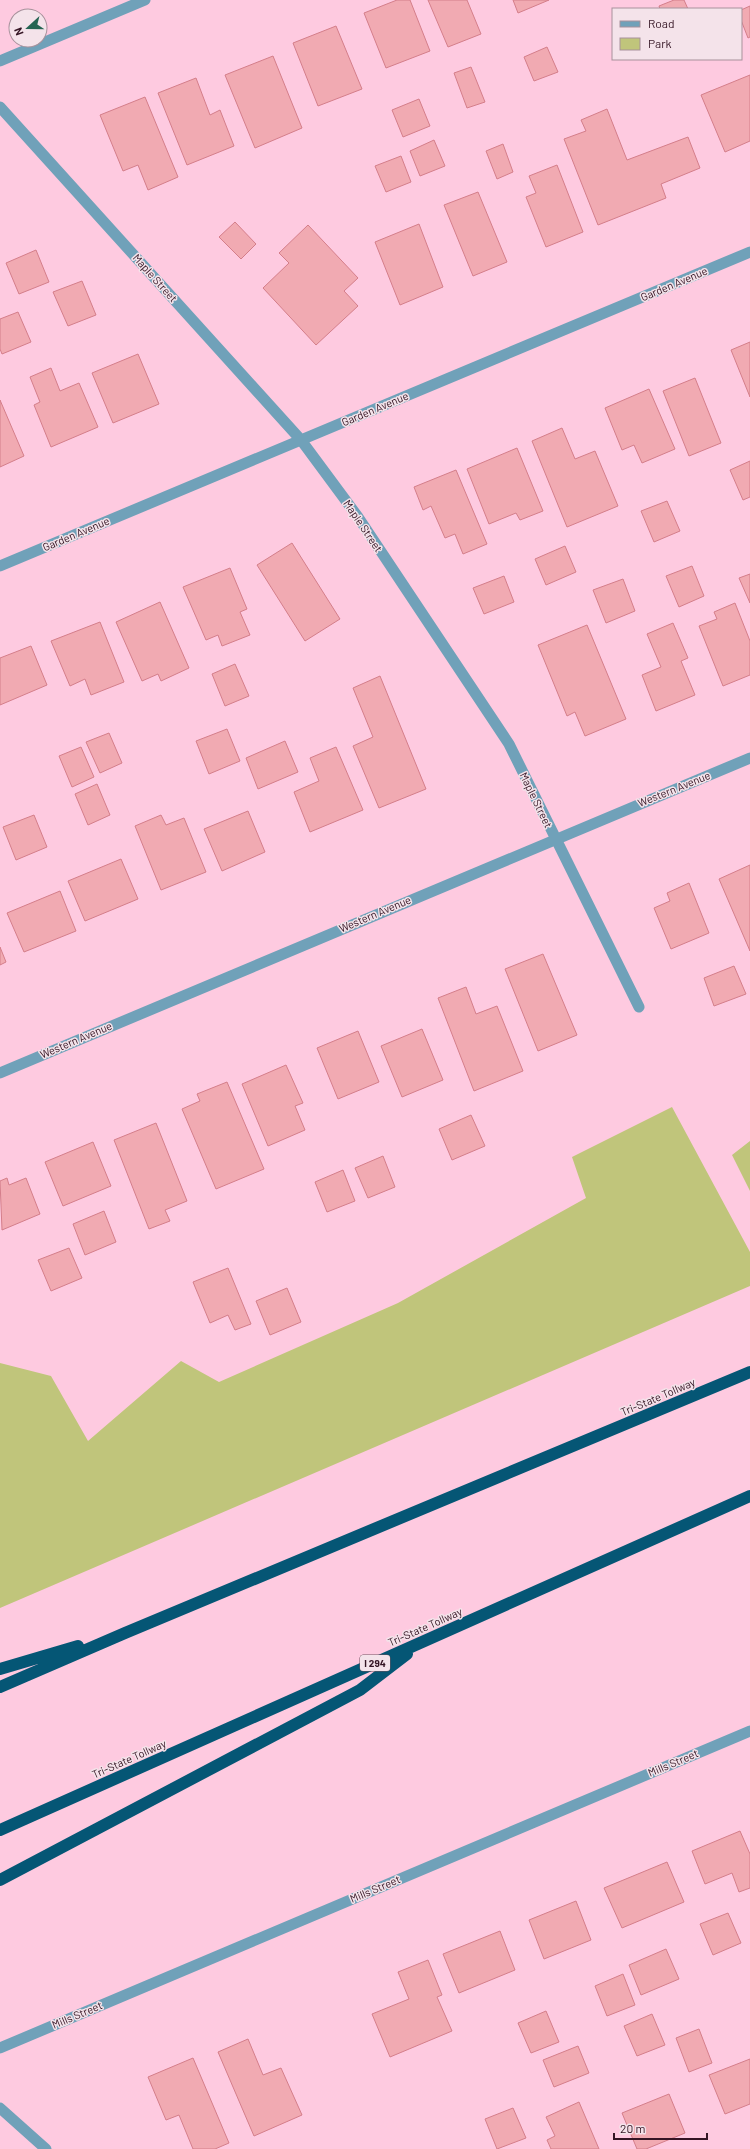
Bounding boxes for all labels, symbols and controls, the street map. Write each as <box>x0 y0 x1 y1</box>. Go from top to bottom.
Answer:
north arrow <box>8 8 48 48</box>
legend <box>612 8 742 60</box>
text: Road <box>648 16 675 30</box>
text: N <box>11 26 26 38</box>
text: Park <box>648 36 672 50</box>
street label: Maple Street <box>130 251 180 304</box>
street label: Garden Avenue <box>638 264 709 303</box>
street label: Garden Avenue <box>339 389 410 428</box>
street label: Maple Street <box>341 497 386 554</box>
street label: Garden Avenue <box>40 514 111 553</box>
street label: Western Avenue <box>636 768 712 809</box>
street label: Maple Street <box>517 770 555 830</box>
street label: Western Avenue <box>337 892 413 935</box>
street label: Western Avenue <box>38 1018 114 1061</box>
street label: Tri-State Tollway <box>619 1375 697 1418</box>
street label: Tri-State Tollway <box>386 1604 464 1649</box>
road number: I 294 <box>360 1655 390 1671</box>
street label: Tri-State Tollway <box>90 1736 168 1781</box>
street label: Mills Street <box>646 1746 700 1779</box>
street label: Mills Street <box>348 1872 402 1905</box>
street label: Mills Street <box>50 1998 104 2031</box>
scale bar <box>614 2115 707 2141</box>
text: 20 m <box>620 2121 646 2135</box>

